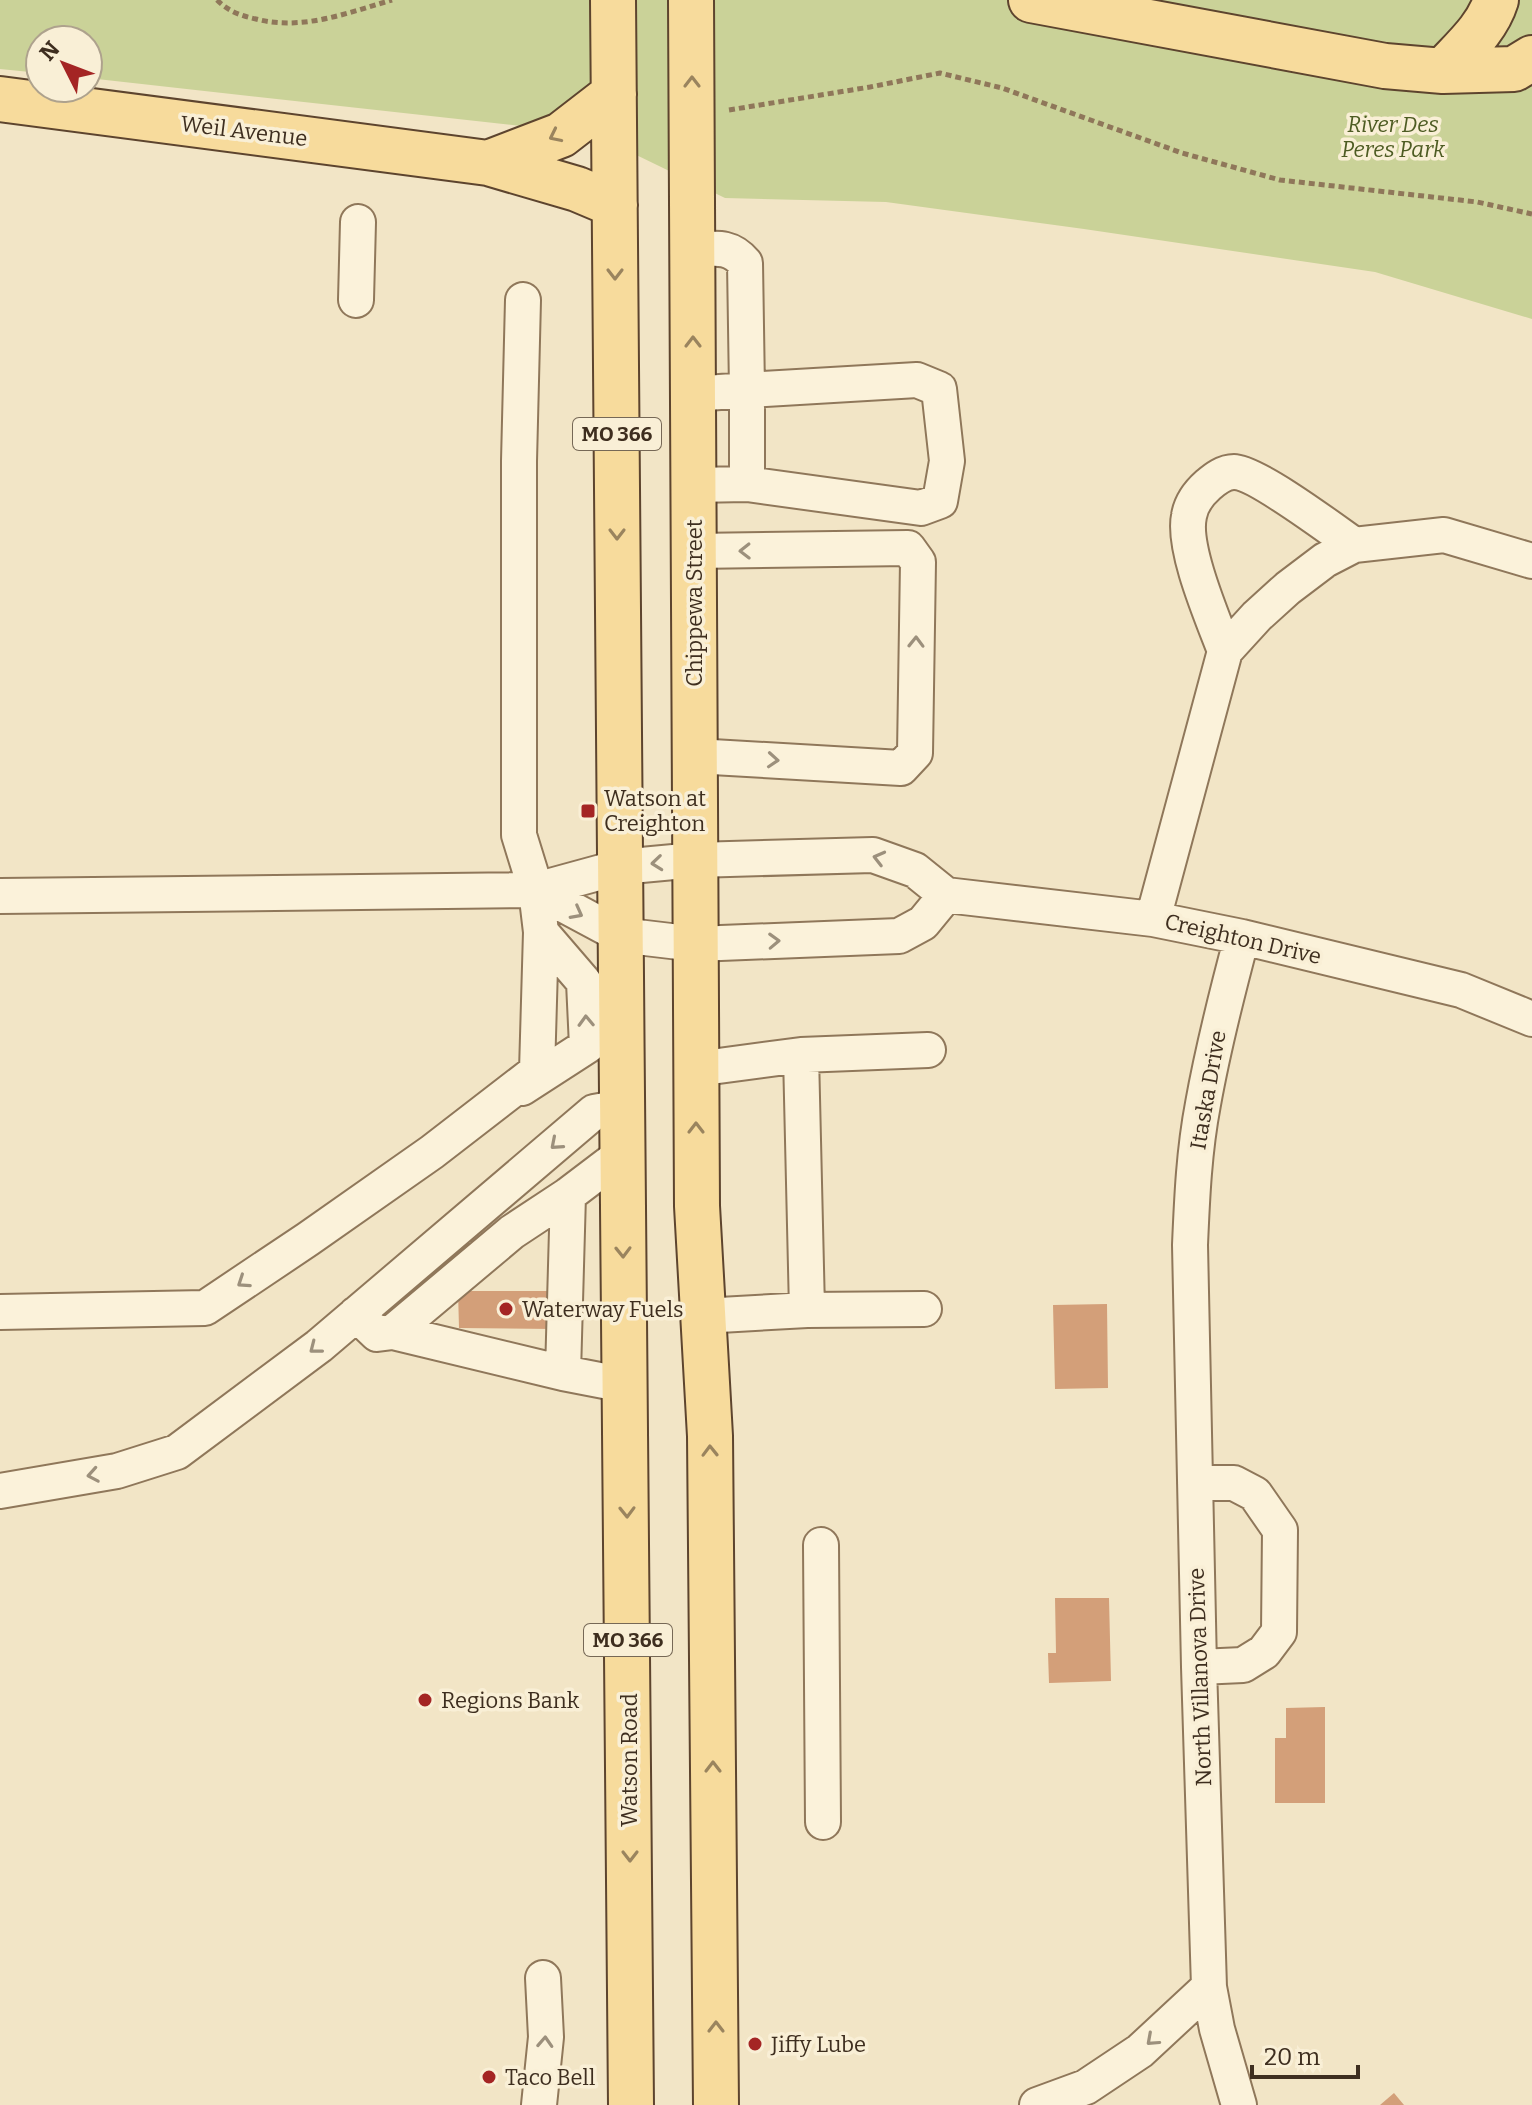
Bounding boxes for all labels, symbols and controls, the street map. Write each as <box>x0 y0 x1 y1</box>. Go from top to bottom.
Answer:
north arrow <box>24 24 104 104</box>
text: N <box>34 36 65 66</box>
one-way arrow <box>683 75 700 88</box>
street label: Weil Avenue <box>179 110 309 152</box>
park label: River Des Peres Park <box>1341 111 1446 163</box>
one-way arrow <box>549 126 564 142</box>
one-way arrow <box>606 268 624 281</box>
one-way arrow <box>684 335 702 348</box>
road number: MO 366 <box>573 418 661 450</box>
street label: Chippewa Street <box>681 519 708 687</box>
one-way arrow <box>608 528 626 541</box>
one-way arrow <box>738 542 751 559</box>
one-way arrow <box>908 635 925 648</box>
one-way arrow <box>767 752 780 769</box>
place label: Watson at Creighton <box>604 785 706 837</box>
marker: Watson at Creighton <box>579 802 597 820</box>
one-way arrow <box>873 851 887 868</box>
one-way arrow <box>651 855 664 872</box>
one-way arrow <box>569 904 584 919</box>
street label: Creighton Drive <box>1162 908 1324 970</box>
one-way arrow <box>768 933 781 950</box>
one-way arrow <box>577 1014 594 1027</box>
street label: Itaska Drive <box>1184 1028 1232 1152</box>
one-way arrow <box>688 1121 705 1134</box>
one-way arrow <box>551 1134 565 1149</box>
one-way arrow <box>614 1246 632 1259</box>
one-way arrow <box>238 1272 252 1287</box>
place label: Waterway Fuels <box>522 1296 684 1323</box>
marker: Waterway Fuels <box>497 1300 515 1318</box>
one-way arrow <box>309 1339 324 1353</box>
one-way arrow <box>701 1444 719 1457</box>
one-way arrow <box>86 1465 100 1482</box>
one-way arrow <box>618 1506 636 1519</box>
street label: North Villanova Drive <box>1183 1567 1217 1787</box>
road number: MO 366 <box>584 1624 672 1656</box>
place label: Regions Bank <box>441 1687 580 1714</box>
marker: Regions Bank <box>416 1691 434 1709</box>
street label: Watson Road <box>616 1693 643 1827</box>
one-way arrow <box>704 1760 722 1773</box>
one-way arrow <box>621 1850 639 1863</box>
one-way arrow <box>707 2020 725 2033</box>
scale bar <box>1252 2029 1358 2079</box>
one-way arrow <box>1147 2030 1162 2044</box>
place label: Jiffy Lube <box>770 2031 866 2058</box>
one-way arrow <box>536 2035 553 2048</box>
marker: Jiffy Lube <box>746 2035 764 2053</box>
text: 20 m <box>1264 2043 1320 2071</box>
place label: Taco Bell <box>505 2064 595 2091</box>
marker: Taco Bell <box>480 2068 498 2086</box>

